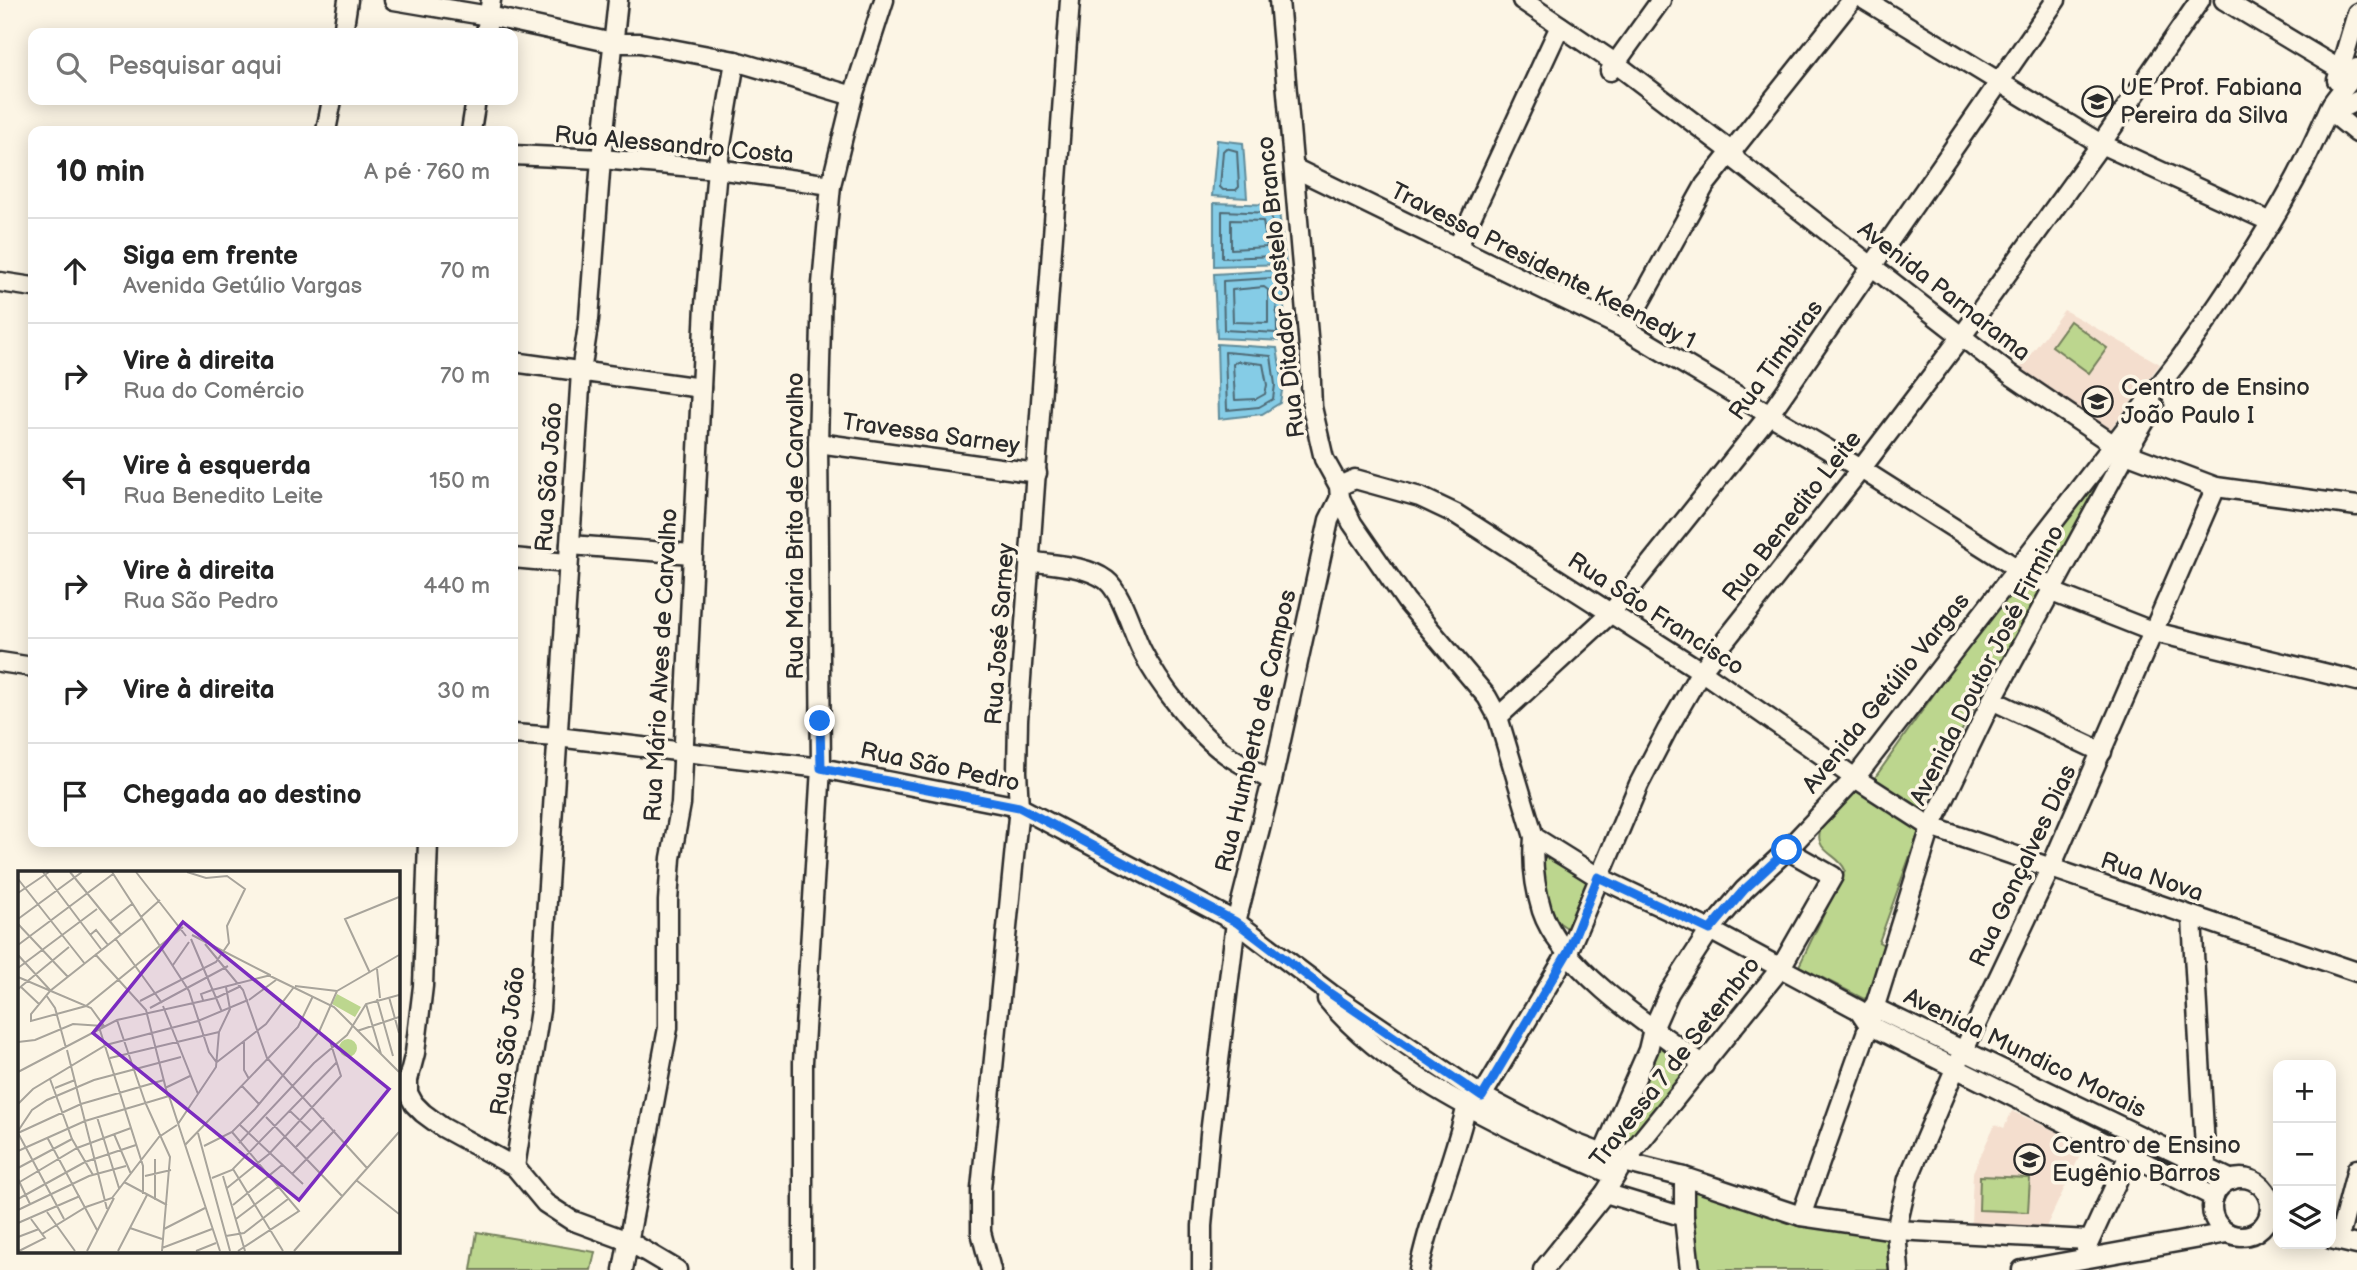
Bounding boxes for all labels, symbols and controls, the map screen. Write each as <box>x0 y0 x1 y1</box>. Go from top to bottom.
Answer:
search box <box>28 28 518 105</box>
icon: search <box>52 48 90 86</box>
text: Pesquisar aqui <box>108 51 282 82</box>
place label: UE Prof. Fabiana Pereira da Silva <box>2120 73 2302 130</box>
school or university icon: UE Prof. Fabiana Pereira da Silva <box>2080 84 2114 118</box>
street label: Rua Alessandro Costa <box>553 120 795 170</box>
street label: Rua Ditador Castelo Branco <box>1251 135 1311 439</box>
text: 10 min <box>56 154 145 190</box>
text: A pé · 760 m <box>364 158 490 186</box>
street label: Travessa Presidente Keenedy 1 <box>1386 176 1700 356</box>
street label: Avenida Parnarama <box>1852 215 2036 367</box>
text: Siga em frente <box>123 241 298 272</box>
icon: ahead <box>56 252 94 290</box>
text: 70 m <box>440 257 490 285</box>
text: Avenida Getúlio Vargas <box>123 272 362 300</box>
street label: Rua Timbiras <box>1723 294 1829 426</box>
text: Vire à direita <box>123 346 275 377</box>
icon: right <box>56 357 94 395</box>
text: 70 m <box>440 362 490 390</box>
street label: Rua Maria Brito de Carvalho <box>781 372 810 680</box>
place label: Centro de Ensino João Paulo I <box>2121 373 2310 430</box>
text: Rua do Comércio <box>123 377 305 405</box>
school or university icon: Centro de Ensino João Paulo I <box>2081 384 2115 418</box>
street label: Rua São João <box>529 401 569 553</box>
street label: Travessa Sarney <box>840 407 1022 461</box>
street label: Rua Benedito Leite <box>1716 425 1868 607</box>
text: Vire à esquerda <box>123 451 311 482</box>
icon: left <box>56 462 94 500</box>
text: 150 m <box>429 467 490 495</box>
text: Rua Benedito Leite <box>123 482 323 510</box>
street label: Rua Mário Alves de Carvalho <box>638 507 684 823</box>
street label: Avenida Doutor José Firmino <box>1904 520 2070 810</box>
street label: Rua José Sarney <box>979 542 1021 726</box>
street label: Rua São Francisco <box>1562 546 1750 682</box>
text: Vire à direita <box>123 556 275 587</box>
icon: right <box>56 567 94 605</box>
text: 440 m <box>423 572 490 600</box>
text: Rua São Pedro <box>123 587 279 615</box>
street label: Rua Humberto de Campos <box>1209 587 1303 875</box>
street label: Avenida Getúlio Vargas <box>1796 587 1976 799</box>
icon: right <box>56 672 94 710</box>
text: Vire à direita <box>123 675 275 706</box>
text: 30 m <box>437 677 490 705</box>
route end <box>804 705 835 736</box>
street label: Rua São Pedro <box>858 736 1022 798</box>
street label: Rua Gonçalves Dias <box>1963 760 2083 972</box>
icon: arrive <box>56 777 94 815</box>
text: Chegada ao destino <box>123 780 361 811</box>
route start <box>1771 834 1802 865</box>
street label: Rua Nova <box>2097 846 2207 908</box>
inset map <box>18 871 399 1252</box>
street label: Travessa 7 de Setembro <box>1584 951 1766 1173</box>
street label: Rua São João <box>484 965 532 1117</box>
street label: Avenida Mundico Morais <box>1899 982 2151 1124</box>
map controls <box>2273 1060 2336 1249</box>
button: + <box>2273 1060 2336 1123</box>
button: − <box>2273 1123 2336 1186</box>
place label: Centro de Ensino Eugênio Barros <box>2052 1131 2241 1188</box>
school or university icon: Centro de Ensino Eugênio Barros <box>2012 1142 2046 1176</box>
button: layers <box>2273 1186 2336 1249</box>

